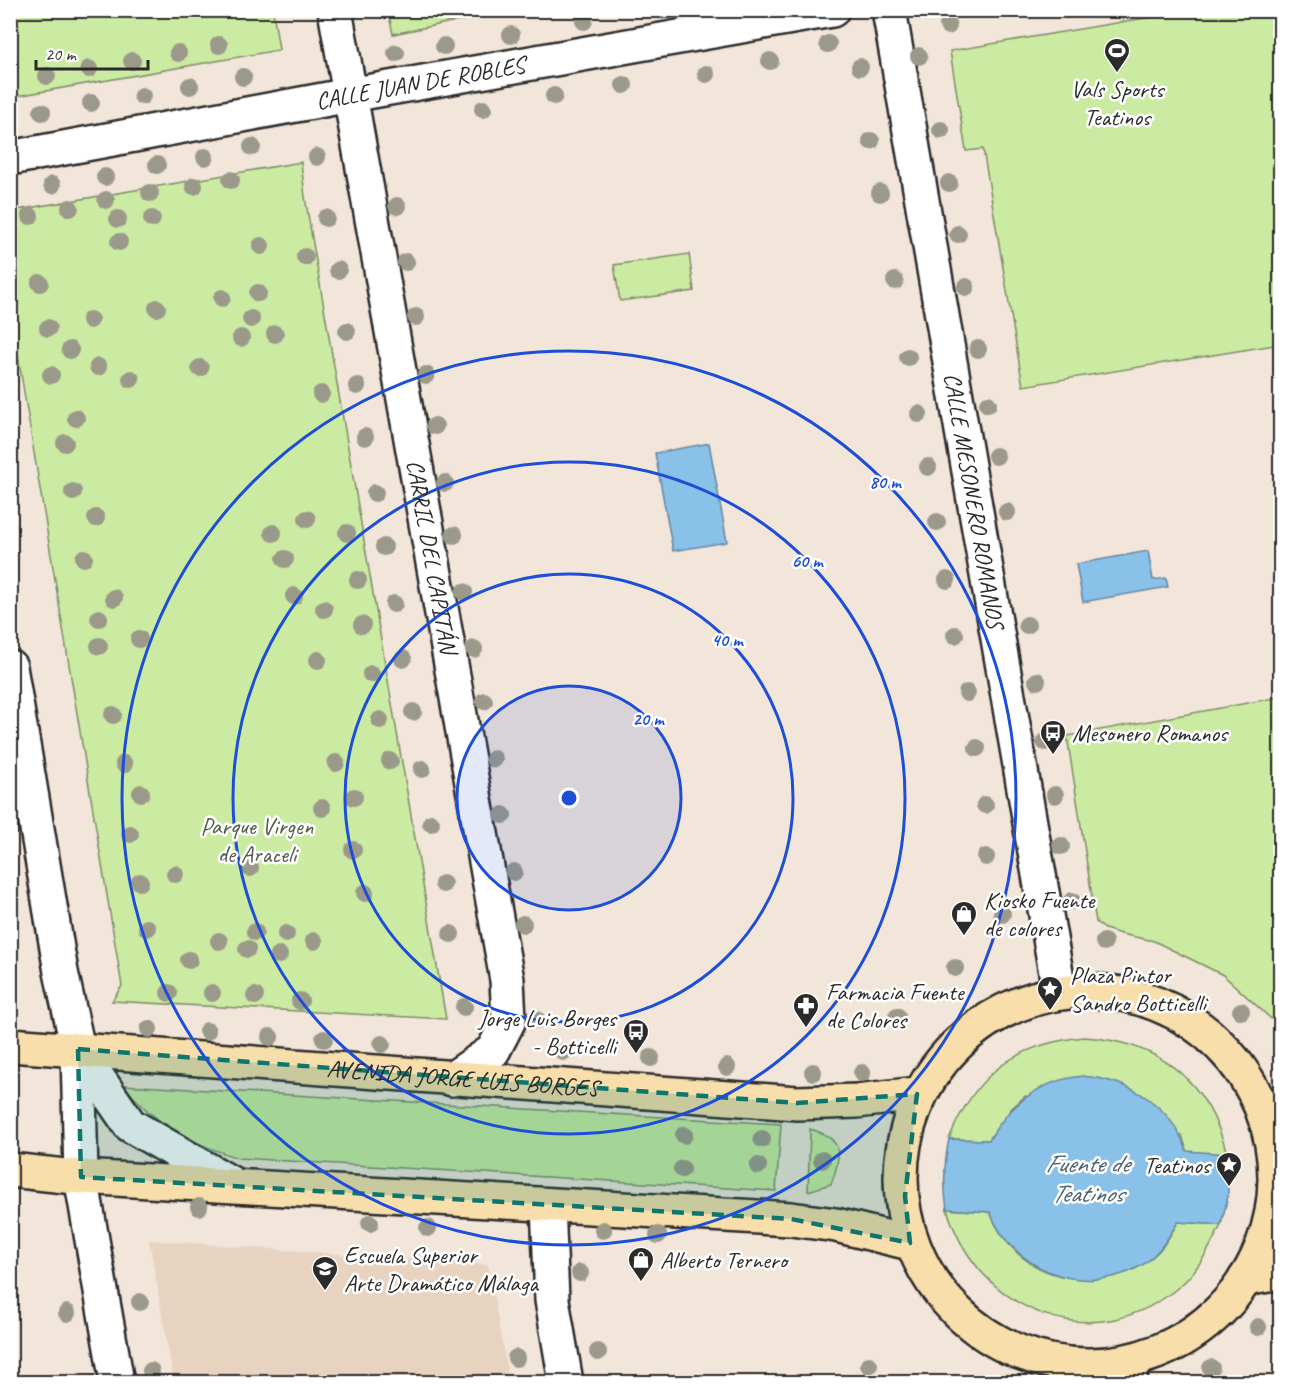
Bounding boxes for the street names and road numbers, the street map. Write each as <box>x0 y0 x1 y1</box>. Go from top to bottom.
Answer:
street label: CALLE JUAN DE ROBLES <box>313 49 531 116</box>
street label: CALLE MESONERO ROMANOS <box>937 371 1012 634</box>
street label: CARRIL DEL CAPITÁN <box>400 458 464 659</box>
street label: AVENIDA JORGE LUIS BORGES <box>326 1053 603 1104</box>

